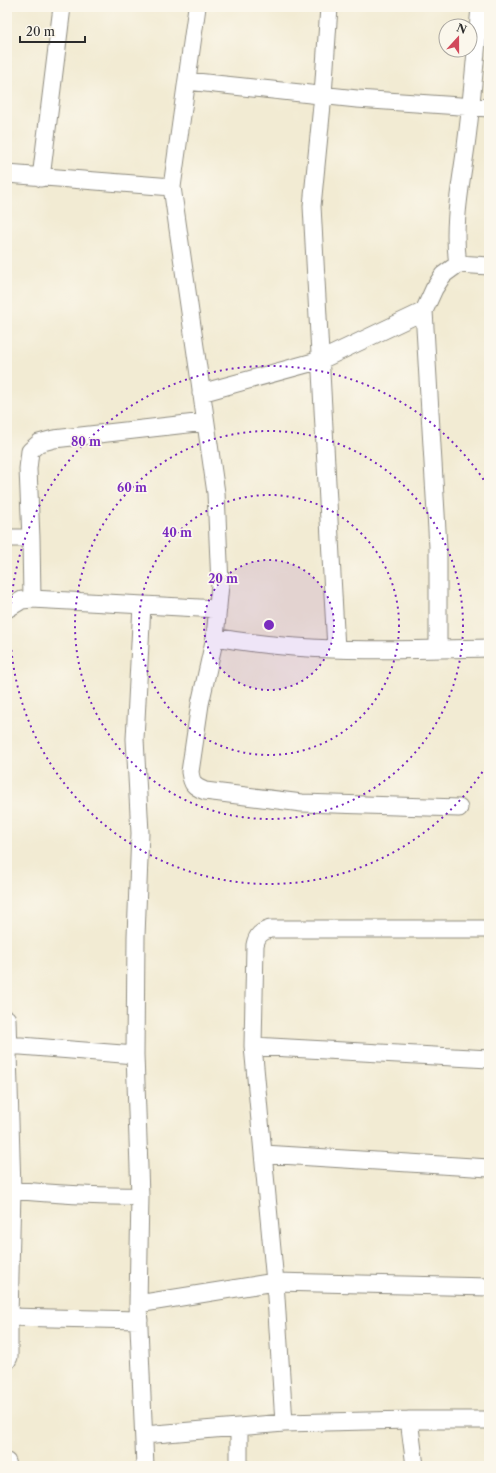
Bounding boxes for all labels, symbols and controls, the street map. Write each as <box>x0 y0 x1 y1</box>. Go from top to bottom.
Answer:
scale bar <box>20 18 85 44</box>
north arrow <box>438 18 478 58</box>
text: N <box>455 20 469 37</box>
text: 20 m <box>26 24 55 39</box>
text: 80 m <box>71 434 101 449</box>
text: 60 m <box>117 480 147 495</box>
text: 40 m <box>162 525 192 540</box>
text: 20 m <box>208 571 238 586</box>
centre of rings <box>262 618 276 632</box>

